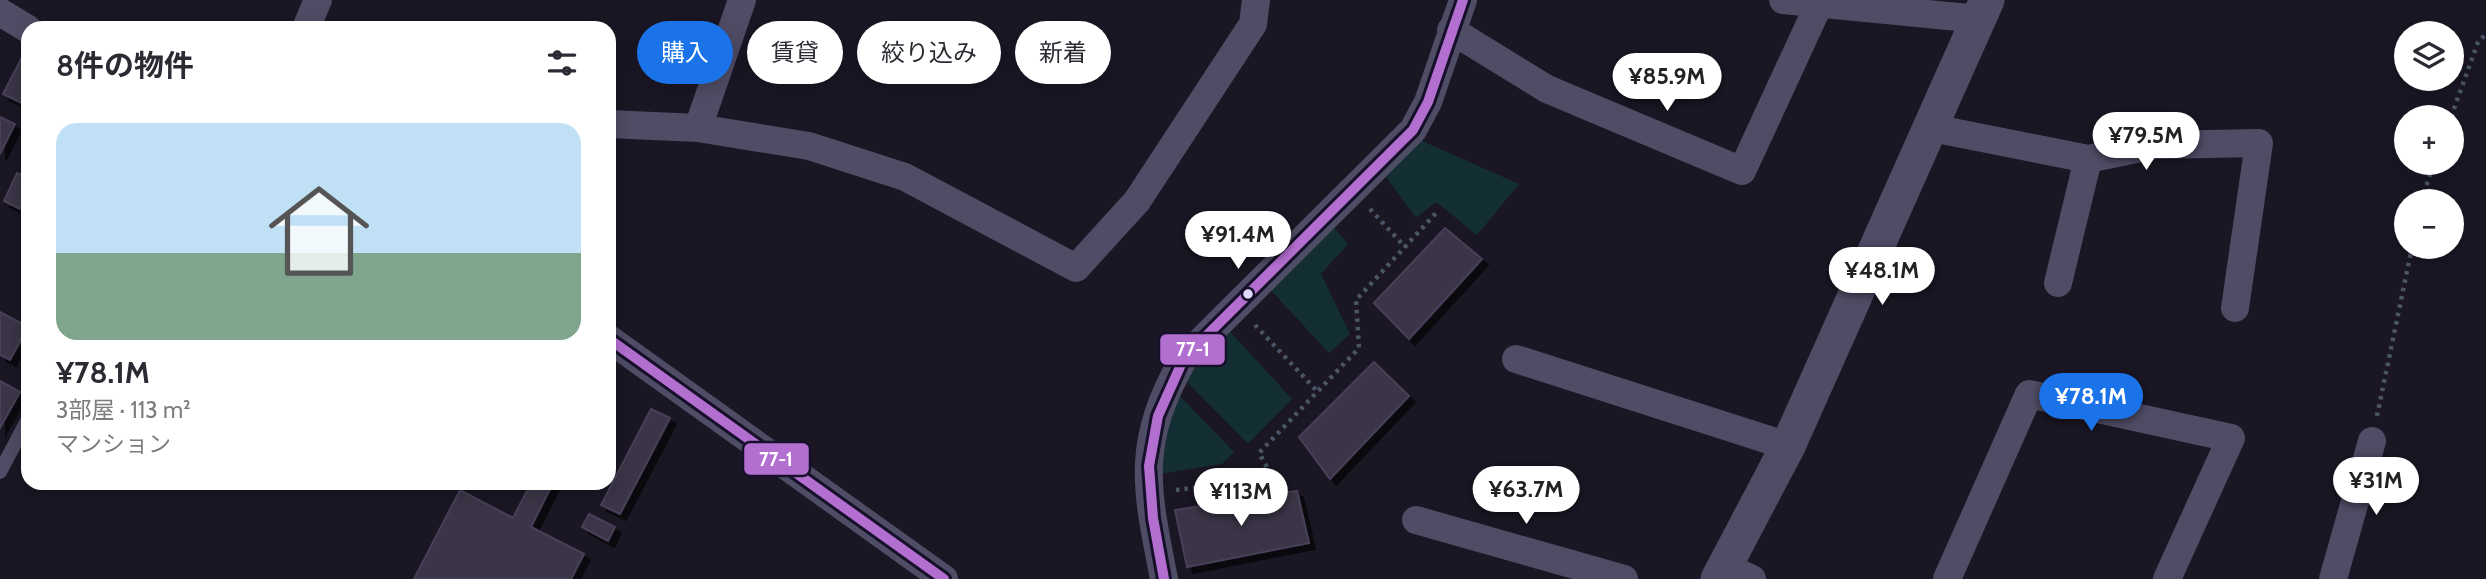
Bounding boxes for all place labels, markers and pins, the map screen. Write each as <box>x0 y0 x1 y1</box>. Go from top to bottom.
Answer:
pin: ¥85.9M <box>1610 54 1724 113</box>
pin: ¥79.5M <box>2089 113 2203 172</box>
pin: ¥91.4M <box>1181 212 1295 271</box>
pin: ¥48.1M <box>1825 247 1939 307</box>
unlabelled marker <box>1241 287 1255 301</box>
pin: ¥78.1M <box>2034 374 2148 433</box>
pin: ¥31M <box>2335 458 2417 517</box>
pin: ¥63.7M <box>1469 466 1583 526</box>
pin: ¥113M <box>1192 468 1290 528</box>

